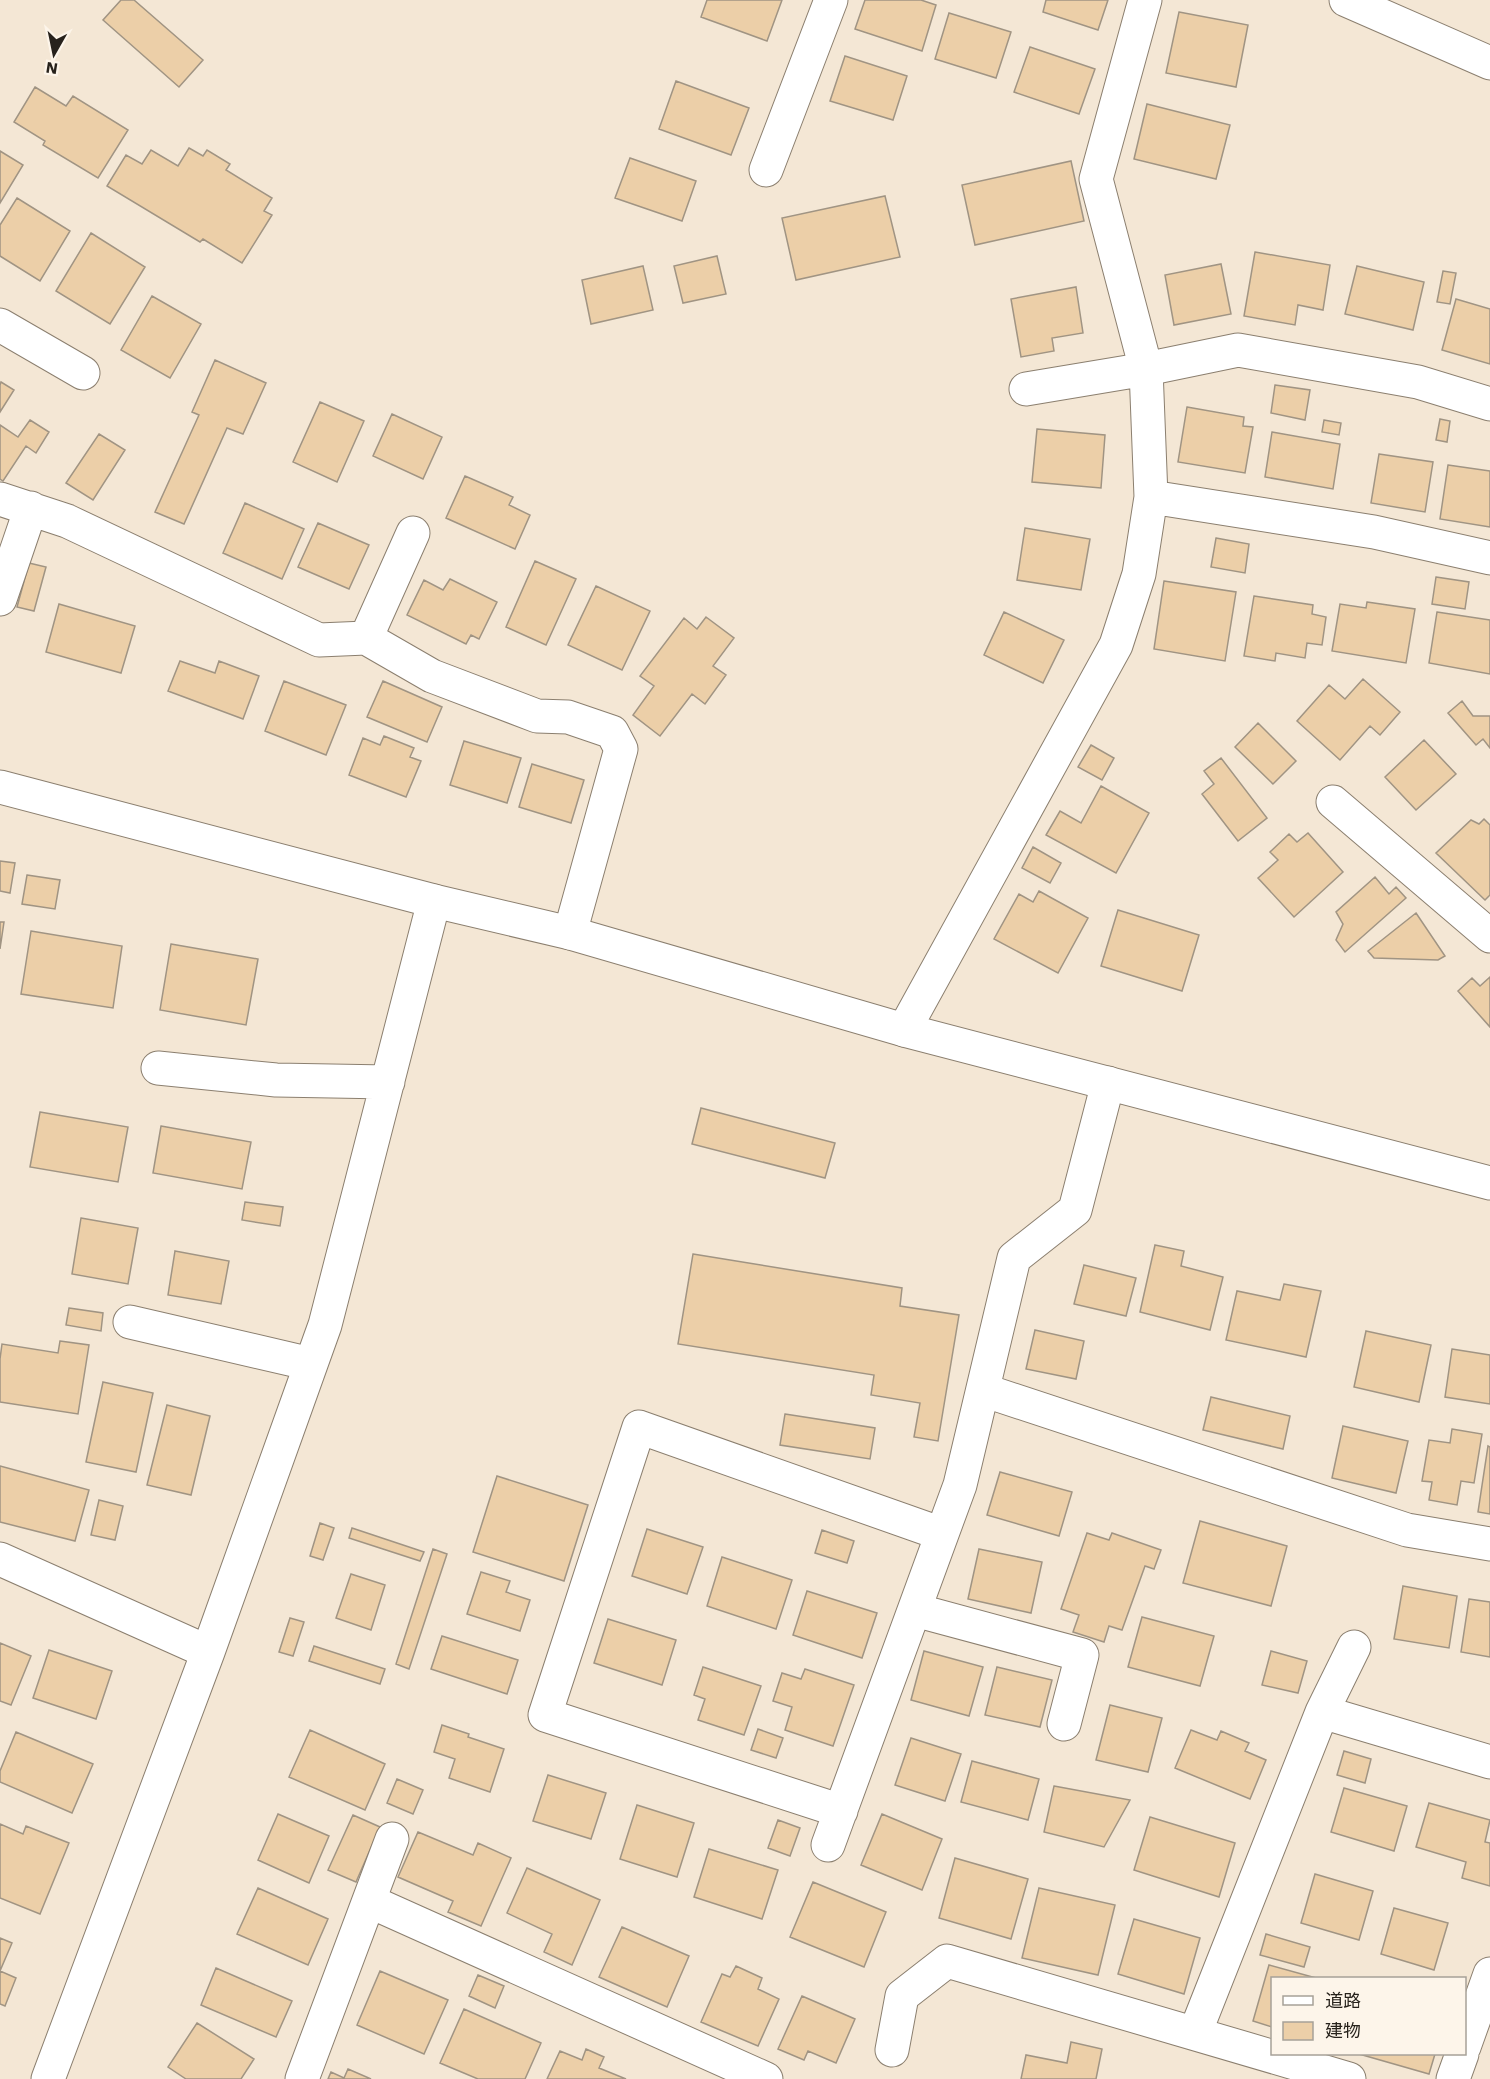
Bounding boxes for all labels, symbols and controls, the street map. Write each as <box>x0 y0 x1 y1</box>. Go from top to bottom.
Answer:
north arrow <box>24 24 84 84</box>
text: N <box>44 58 59 79</box>
legend <box>1271 1977 1466 2055</box>
text: 道路 <box>1325 1990 1361 2011</box>
text: 建物 <box>1325 2020 1361 2041</box>

